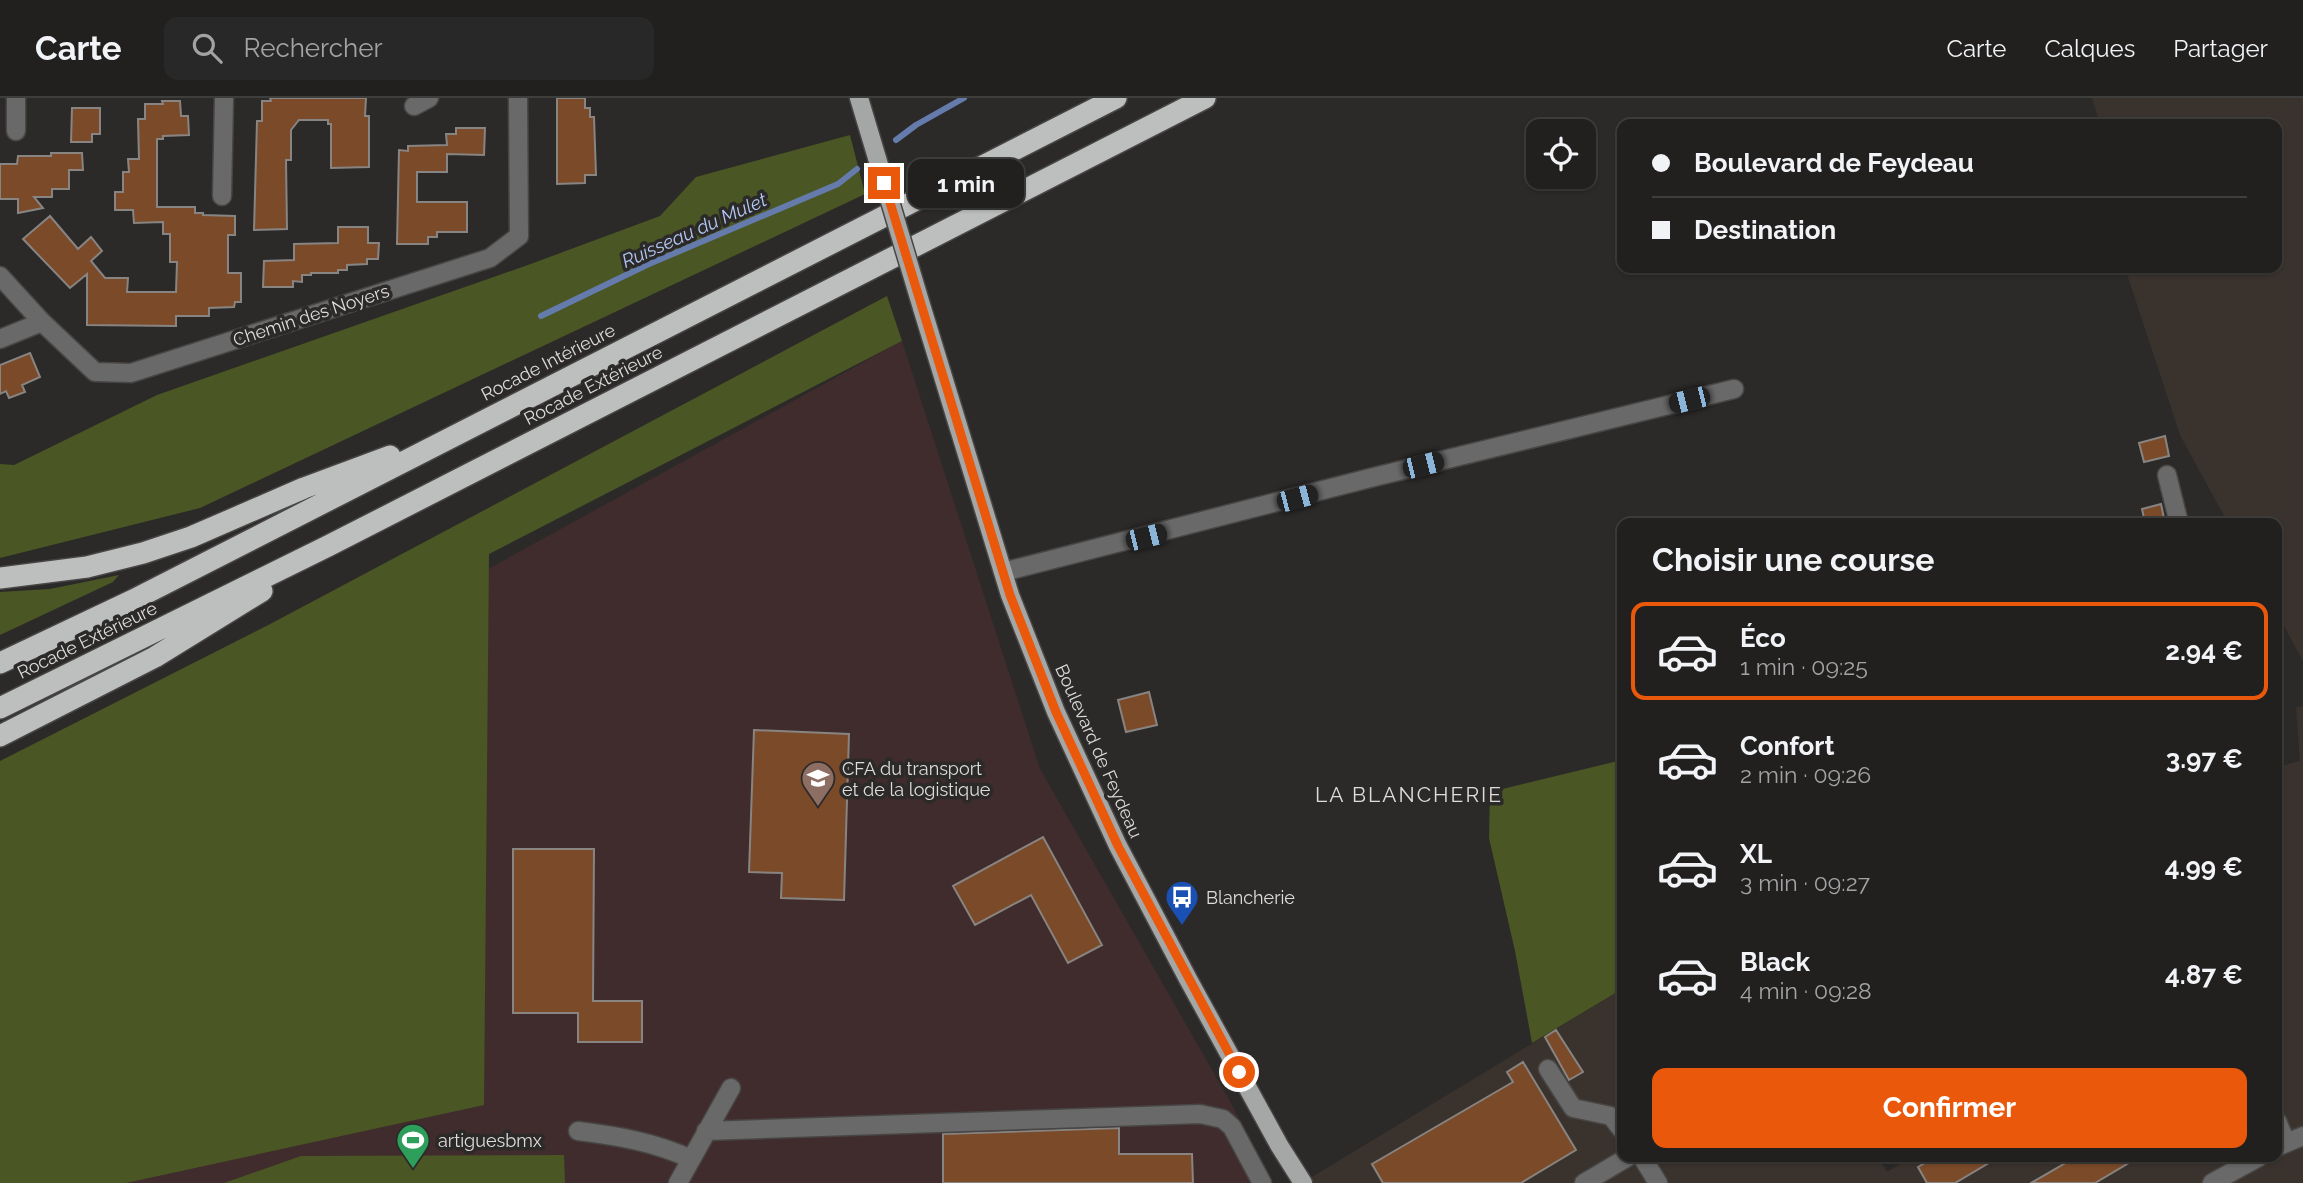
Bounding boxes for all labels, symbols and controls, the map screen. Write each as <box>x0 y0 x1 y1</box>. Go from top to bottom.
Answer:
search box <box>164 17 654 80</box>
text: Carte <box>35 29 122 68</box>
icon: search <box>188 29 226 67</box>
text: Rechercher <box>244 33 383 63</box>
text: Carte <box>1947 34 2006 63</box>
text: Calques <box>2044 34 2135 63</box>
text: Partager <box>2173 34 2268 63</box>
map controls <box>1526 119 1596 189</box>
button: locate <box>1526 119 1596 189</box>
text: Boulevard de Feydeau <box>1694 148 1974 178</box>
callout: 1 min <box>908 158 1024 208</box>
route end <box>868 167 900 199</box>
text: 1 min <box>937 170 995 197</box>
water label: Ruisseau du Mulet <box>618 188 771 272</box>
text: Destination <box>1694 215 1836 245</box>
street label: Chemin des Noyers <box>230 280 392 350</box>
street label: Rocade Intérieure <box>477 319 619 405</box>
street label: Rocade Extérieure <box>520 341 666 429</box>
car <box>1667 385 1712 415</box>
car <box>1401 450 1446 480</box>
car <box>1274 482 1321 514</box>
car <box>1124 522 1169 552</box>
text: Choisir une course <box>1652 541 1935 578</box>
street label: Rocade Extérieure <box>14 597 161 683</box>
icon: car <box>1656 620 1719 683</box>
text: Éco <box>1740 623 1786 653</box>
text: 2.94 € <box>2165 636 2243 666</box>
text: 1 min · 09:25 <box>1740 653 1868 680</box>
street label: Boulevard de Feydeau <box>1051 661 1147 841</box>
icon: car <box>1656 728 1719 791</box>
text: Confort <box>1740 731 1834 761</box>
text: 3.97 € <box>2166 744 2243 774</box>
place label: CFA du transport et de la logistique <box>842 758 991 800</box>
school or university icon: CFA du transport et de la logistique <box>799 759 837 808</box>
text: 2 min · 09:26 <box>1740 761 1871 788</box>
district label: LA BLANCHERIE <box>1315 782 1503 807</box>
icon: car <box>1656 836 1719 899</box>
text: XL <box>1740 839 1772 869</box>
text: 4.99 € <box>2165 852 2243 882</box>
text: 3 min · 09:27 <box>1740 869 1870 896</box>
bus stop icon: Blancherie <box>1163 878 1201 927</box>
place label: Blancherie <box>1206 887 1295 908</box>
icon: car <box>1656 944 1719 1007</box>
text: Black <box>1740 947 1810 977</box>
text: 4.87 € <box>2165 960 2243 990</box>
text: 4 min · 09:28 <box>1740 977 1872 1004</box>
route start <box>1223 1056 1255 1088</box>
button: Confirmer <box>1652 1068 2247 1148</box>
sports icon: artiguesbmx <box>394 1121 432 1170</box>
place label: artiguesbmx <box>438 1130 542 1151</box>

